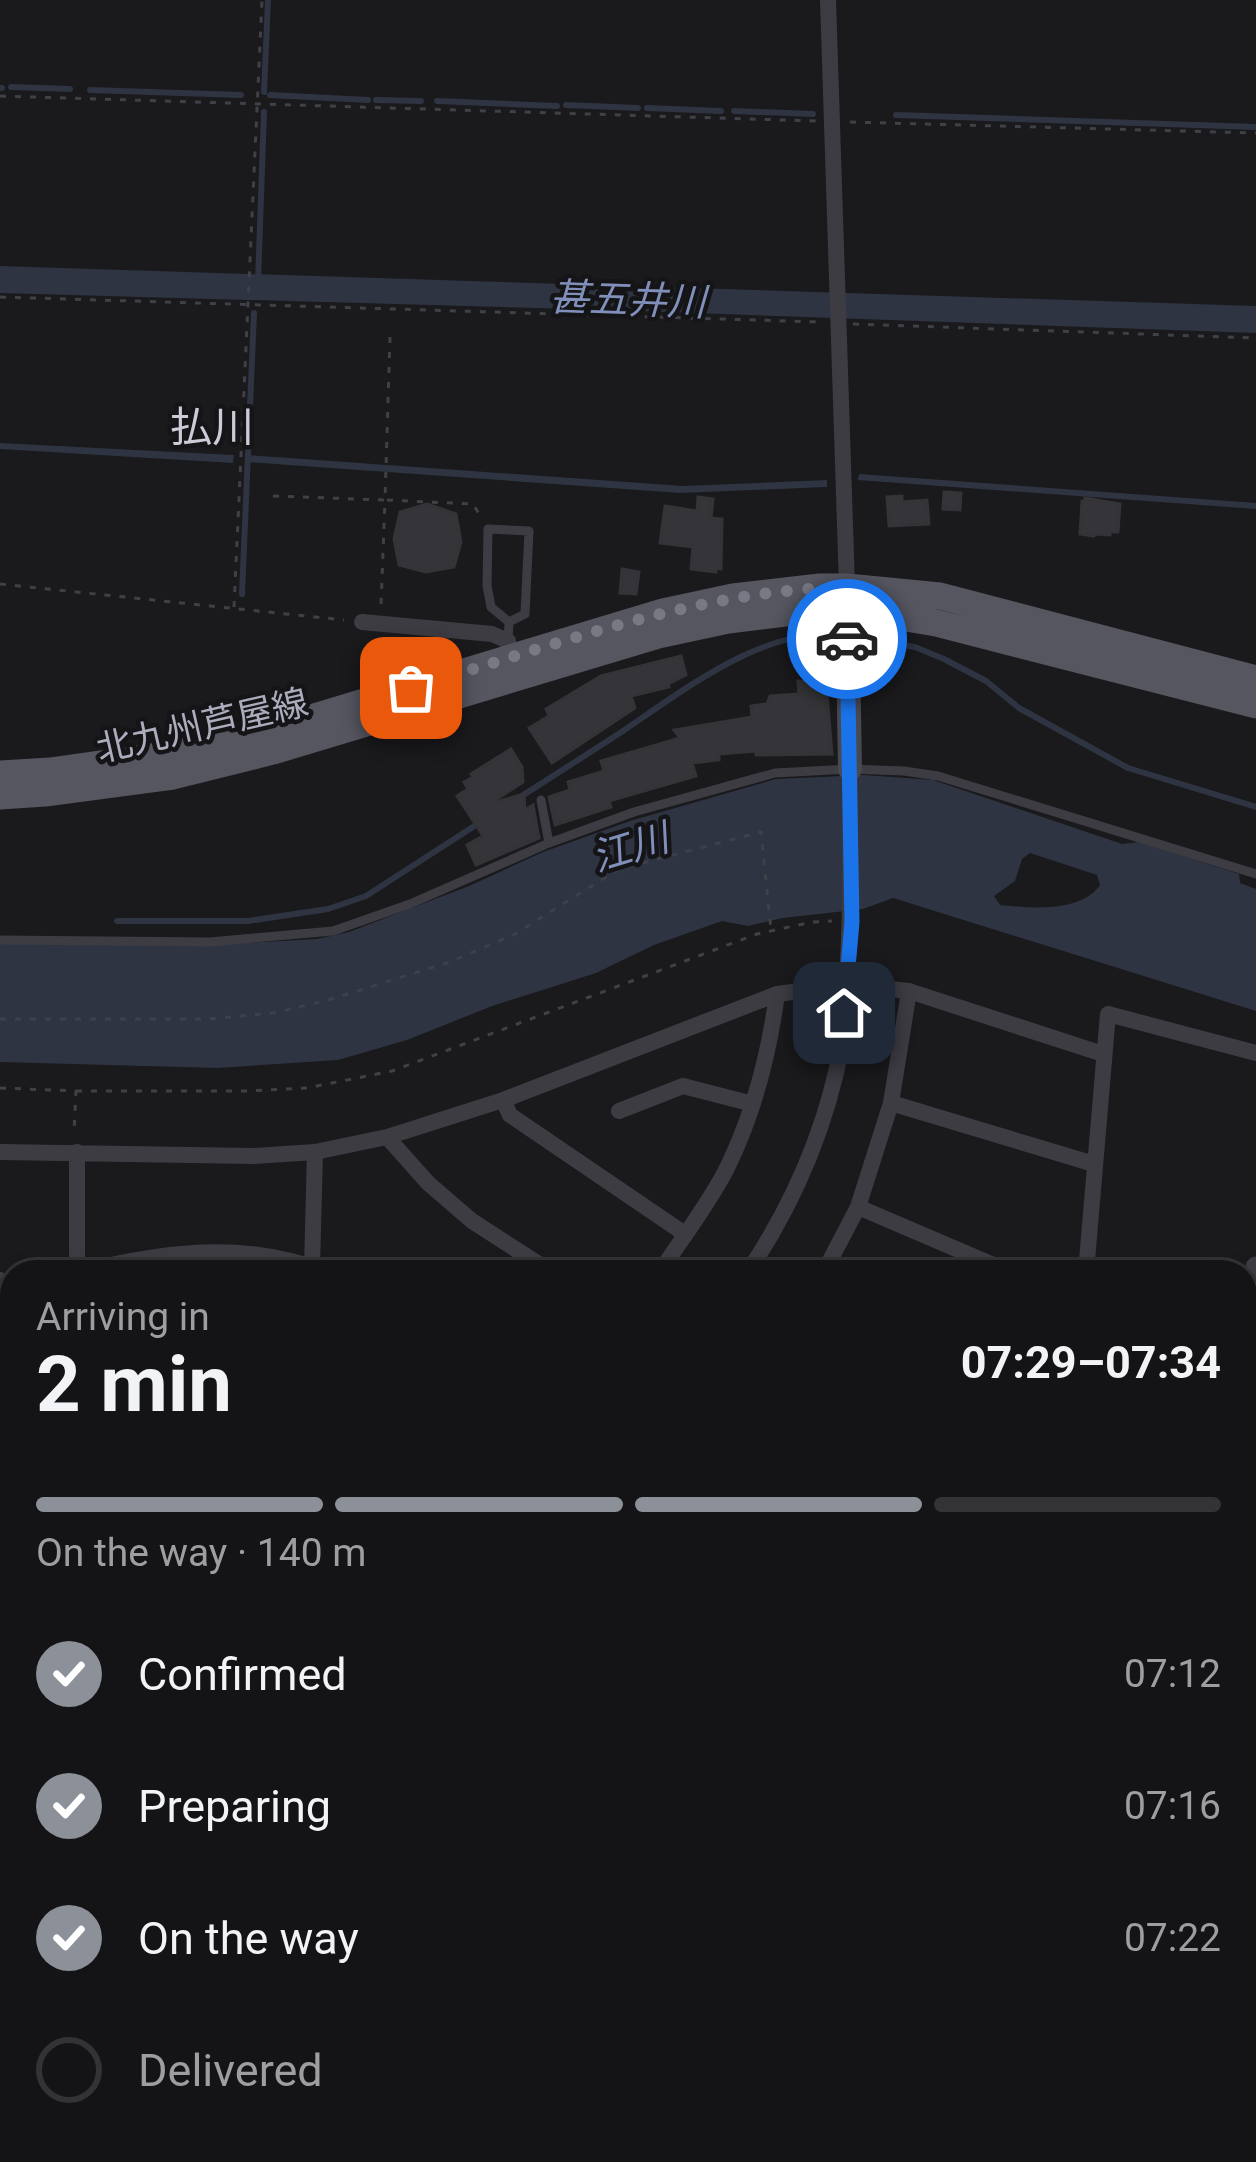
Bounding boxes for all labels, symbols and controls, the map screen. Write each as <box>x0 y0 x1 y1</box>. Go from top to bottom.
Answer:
water label: 甚五井川 <box>549 274 711 326</box>
district label: 払川 <box>170 403 254 452</box>
courier <box>787 579 907 699</box>
icon: car <box>814 606 880 672</box>
pin <box>360 637 462 739</box>
icon: bag <box>378 655 444 721</box>
street label: 北九州芦屋線 <box>92 681 312 771</box>
water label: 江川 <box>586 813 678 881</box>
pin <box>793 962 895 1064</box>
icon: home <box>811 980 877 1046</box>
text: Arriving in <box>36 1294 210 1340</box>
text: 07:29–07:34 <box>961 1336 1221 1389</box>
text: 2 min <box>36 1339 232 1430</box>
text: On the way · 140 m <box>36 1530 367 1576</box>
icon: check <box>36 1641 102 1707</box>
text: Confirmed <box>138 1648 347 1701</box>
text: 07:12 <box>1124 1651 1221 1697</box>
icon: check <box>36 1773 102 1839</box>
text: Preparing <box>138 1780 331 1833</box>
text: 07:16 <box>1124 1783 1221 1829</box>
icon: check <box>36 1905 102 1971</box>
text: On the way <box>138 1912 359 1965</box>
text: 07:22 <box>1124 1915 1221 1961</box>
text: Delivered <box>138 2044 323 2097</box>

